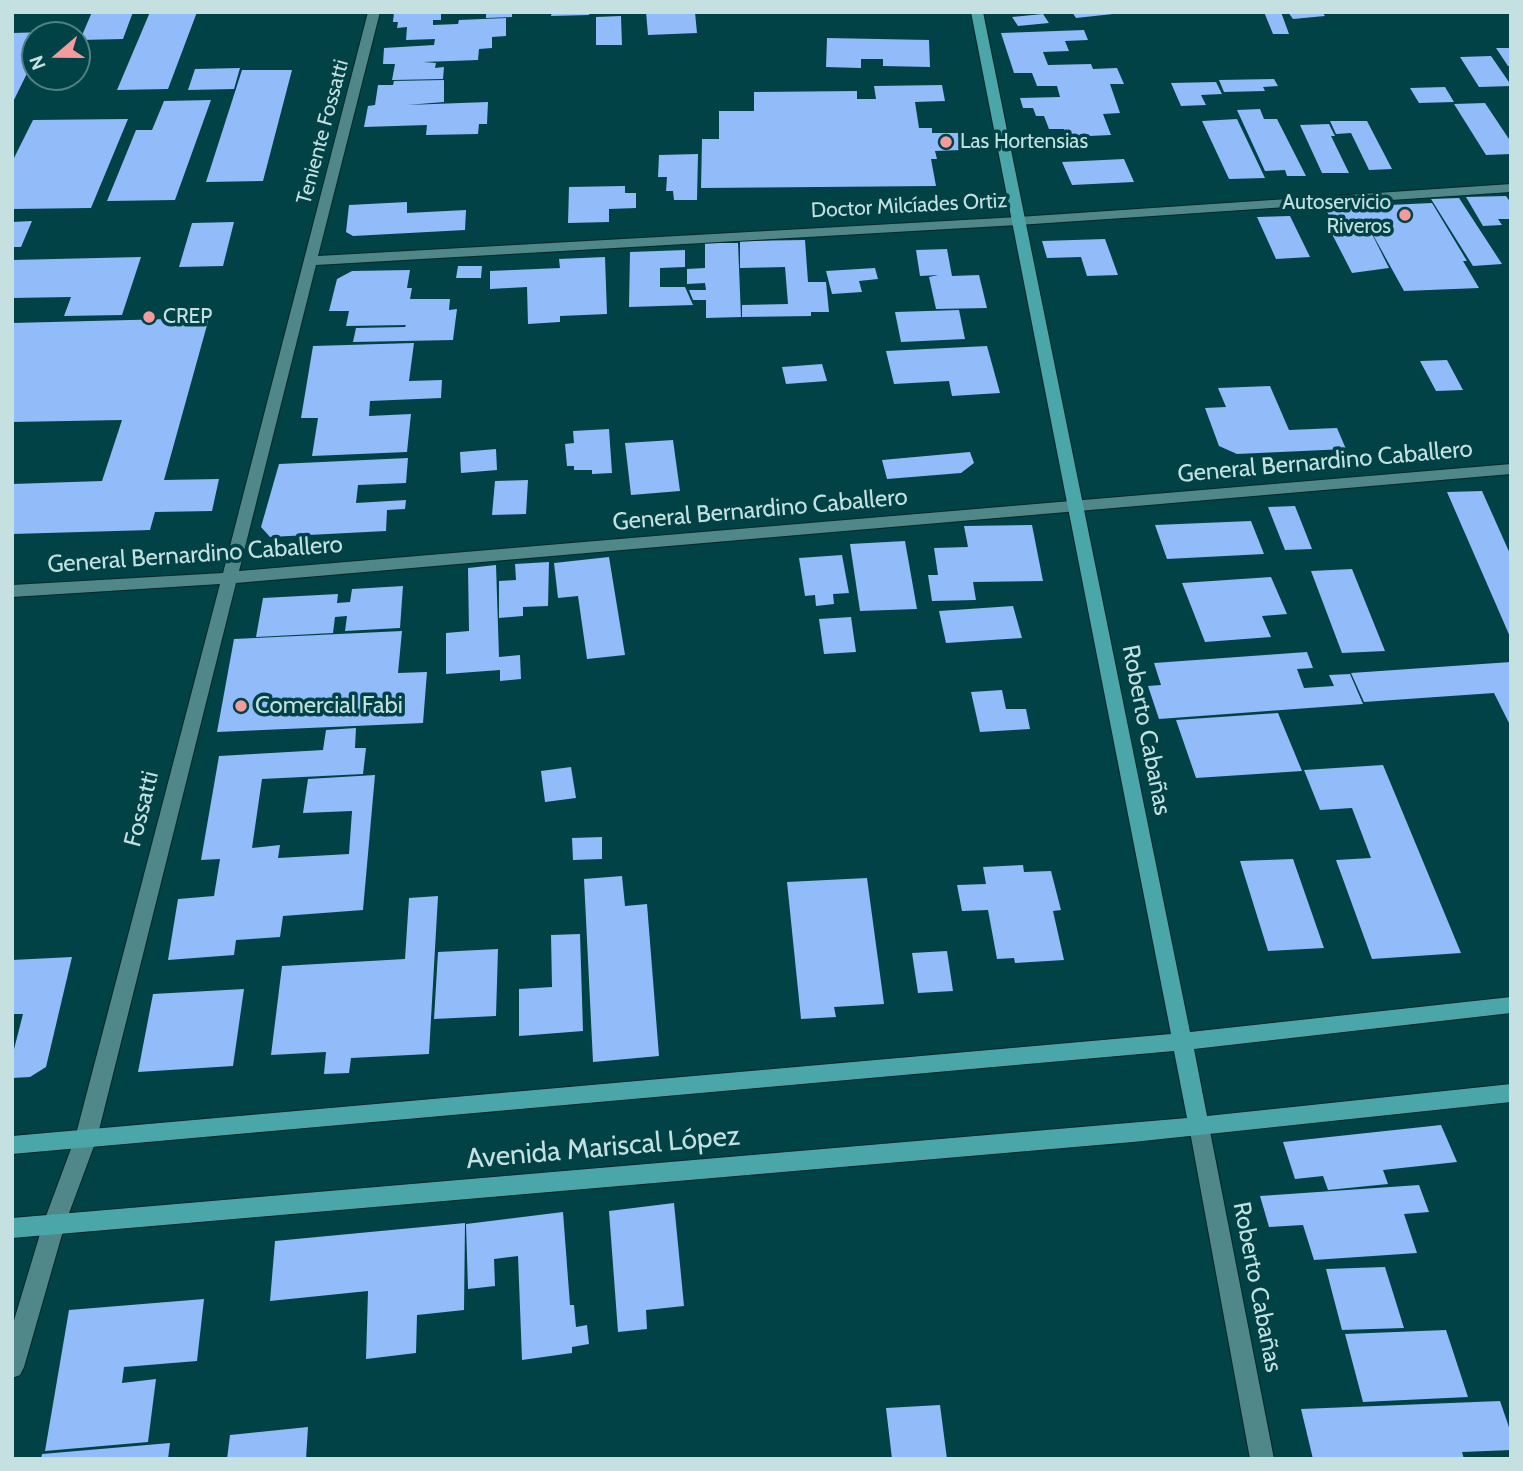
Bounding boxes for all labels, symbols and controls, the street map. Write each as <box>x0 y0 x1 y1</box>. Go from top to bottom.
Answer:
north arrow <box>21 21 91 91</box>
text: N <box>25 52 51 73</box>
street label: Teniente Fossatti <box>292 57 354 207</box>
place label: Las Hortensias <box>960 129 1088 155</box>
marker: Las Hortensias <box>938 134 954 150</box>
street label: Doctor Milcíades Ortiz <box>810 188 1008 224</box>
place label: Autoservicio Riveros <box>1282 190 1391 240</box>
marker: Autoservicio Riveros <box>1397 207 1413 223</box>
place label: CREP <box>163 304 212 330</box>
marker: CREP <box>141 309 157 325</box>
street label: General Bernardino Caballero <box>1176 435 1474 489</box>
street label: General Bernardino Caballero <box>611 483 909 537</box>
street label: General Bernardino Caballero <box>46 530 344 580</box>
street label: Roberto Cabañas <box>1115 642 1177 818</box>
place label: Comercial Fabi <box>255 692 403 720</box>
marker: Comercial Fabi <box>233 698 249 714</box>
street label: Fossatti <box>119 768 165 850</box>
street label: Avenida Mariscal López <box>465 1119 741 1177</box>
street label: Roberto Cabañas <box>1226 1199 1288 1375</box>

